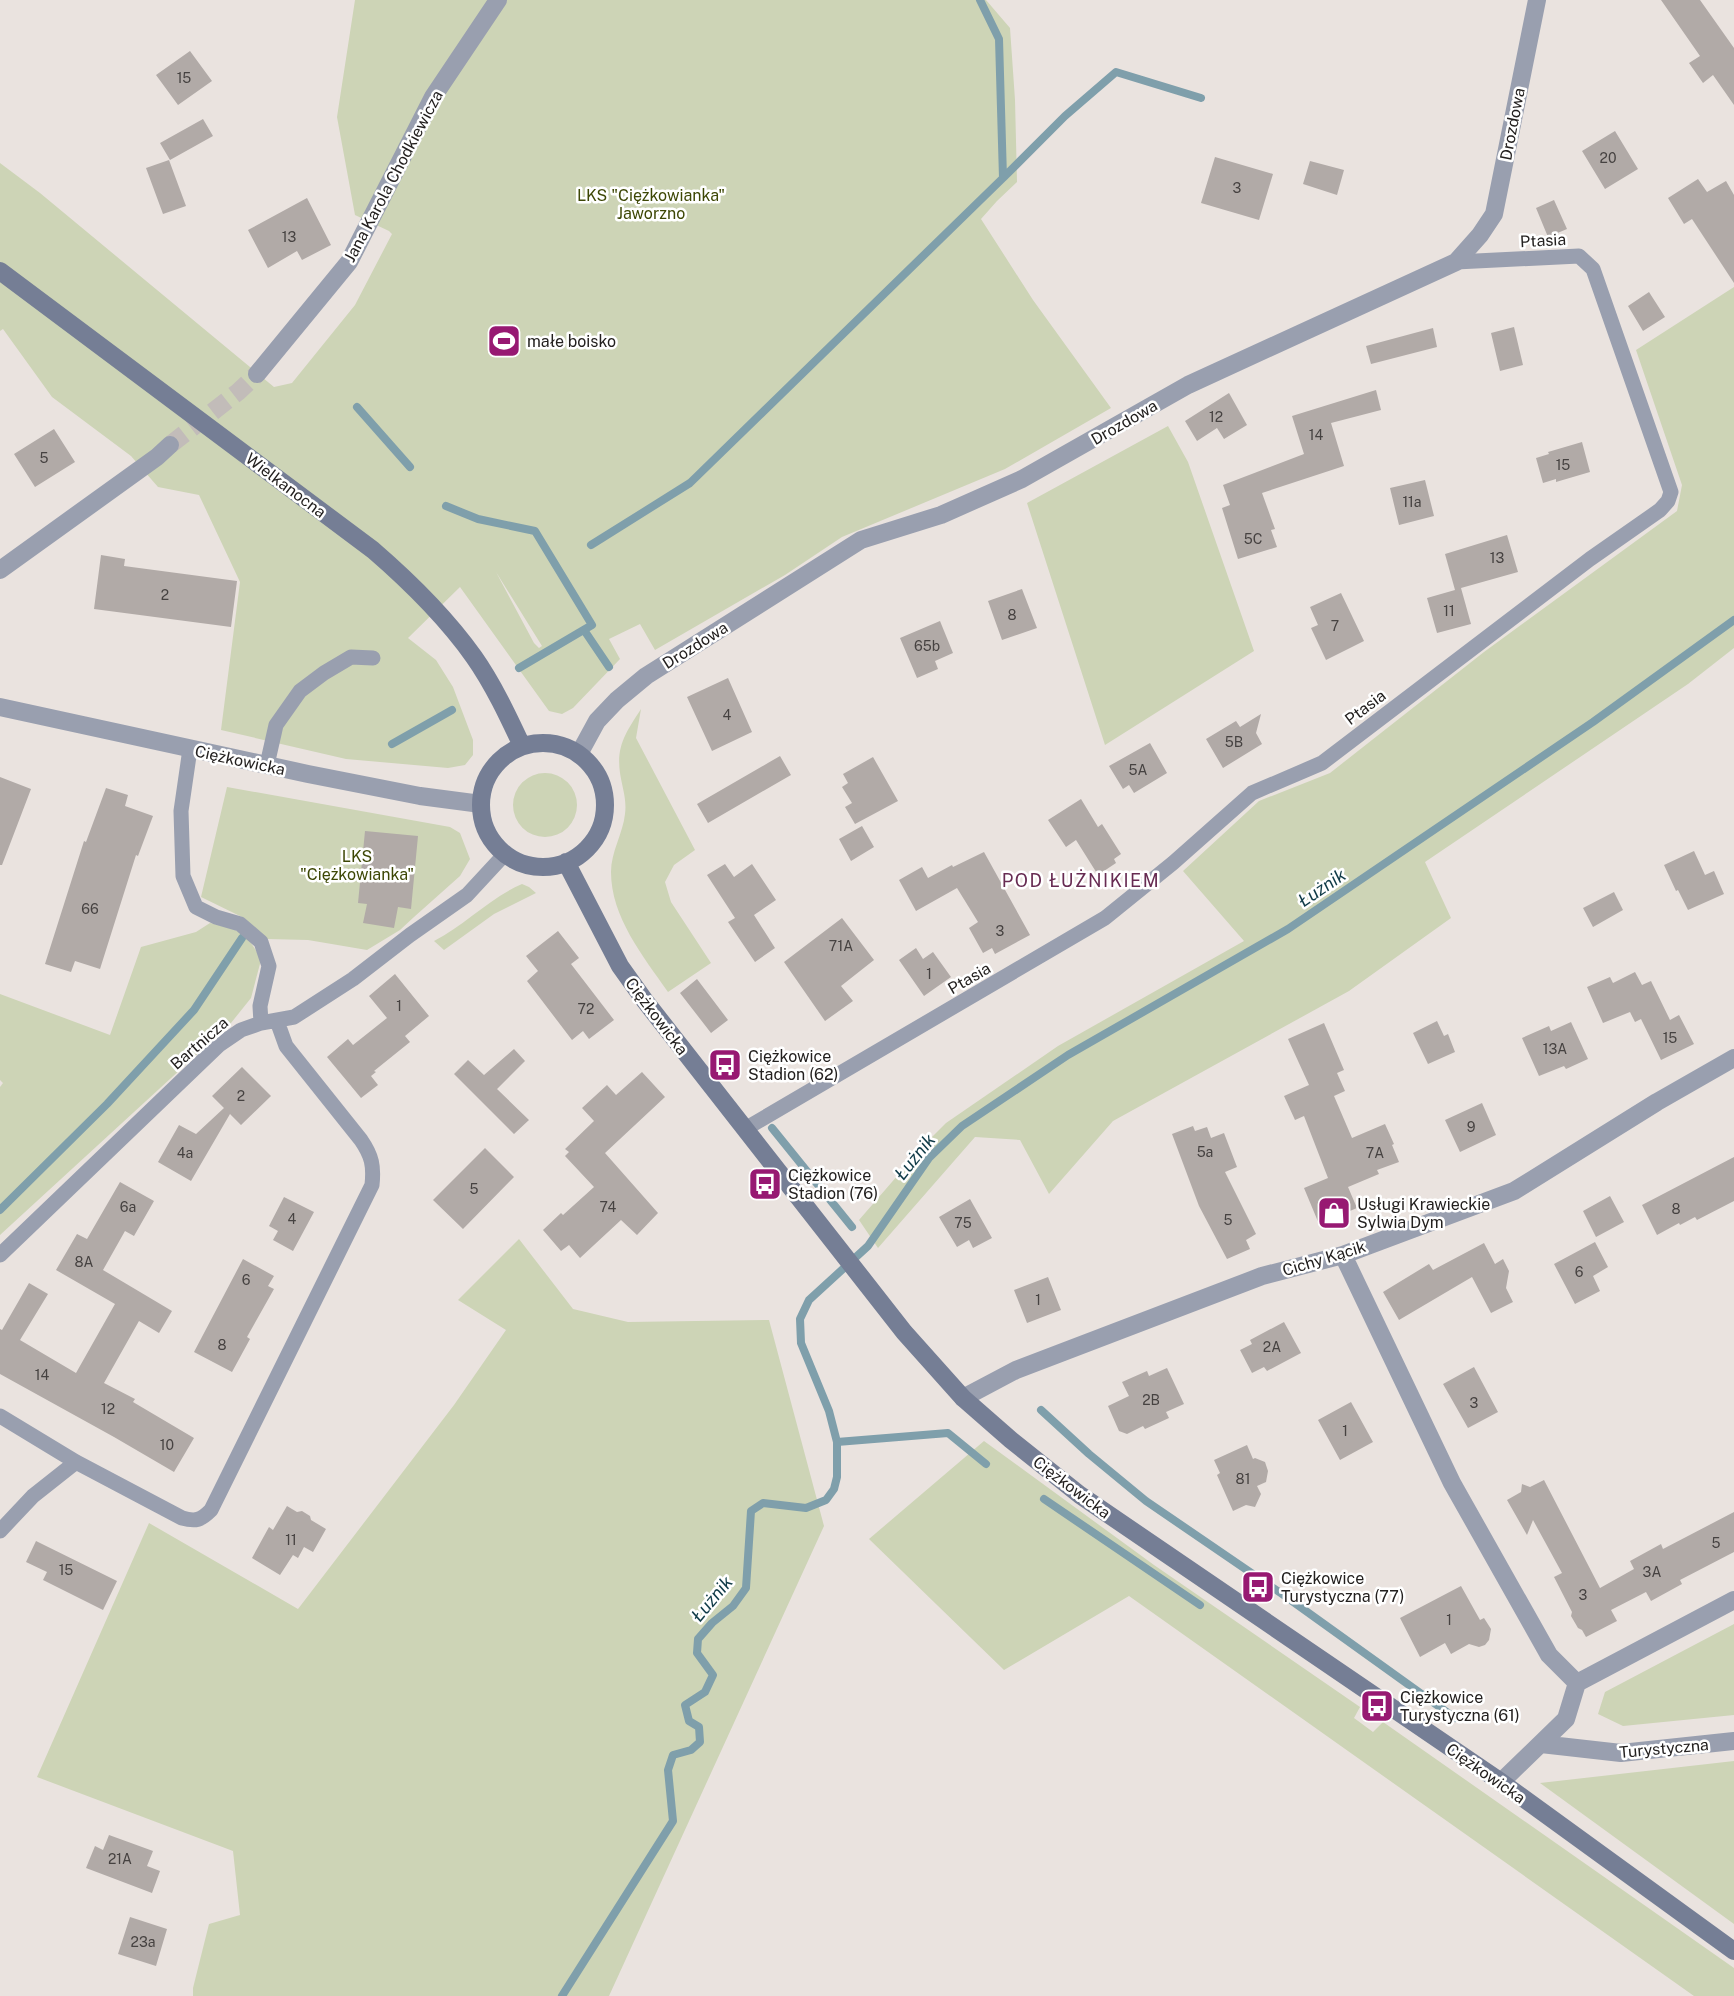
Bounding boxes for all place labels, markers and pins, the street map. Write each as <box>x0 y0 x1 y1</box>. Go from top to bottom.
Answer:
sports icon: małe boisko <box>486 323 522 359</box>
place label: małe boisko <box>527 332 616 351</box>
bus stop icon: Ciężkowice Stadion (62) <box>707 1047 743 1083</box>
place label: Ciężkowice Stadion (62) <box>748 1047 838 1084</box>
bus stop icon: Ciężkowice Stadion (76) <box>747 1166 783 1202</box>
place label: Ciężkowice Stadion (76) <box>788 1166 878 1203</box>
shop icon: Usługi Krawieckie Sylwia Dym <box>1316 1195 1352 1231</box>
place label: Usługi Krawieckie Sylwia Dym <box>1357 1195 1490 1232</box>
bus stop icon: Ciężkowice Turystyczna (77) <box>1240 1569 1276 1605</box>
place label: Ciężkowice Turystyczna (77) <box>1281 1569 1404 1606</box>
bus stop icon: Ciężkowice Turystyczna (61) <box>1359 1688 1395 1724</box>
place label: Ciężkowice Turystyczna (61) <box>1400 1688 1520 1725</box>

